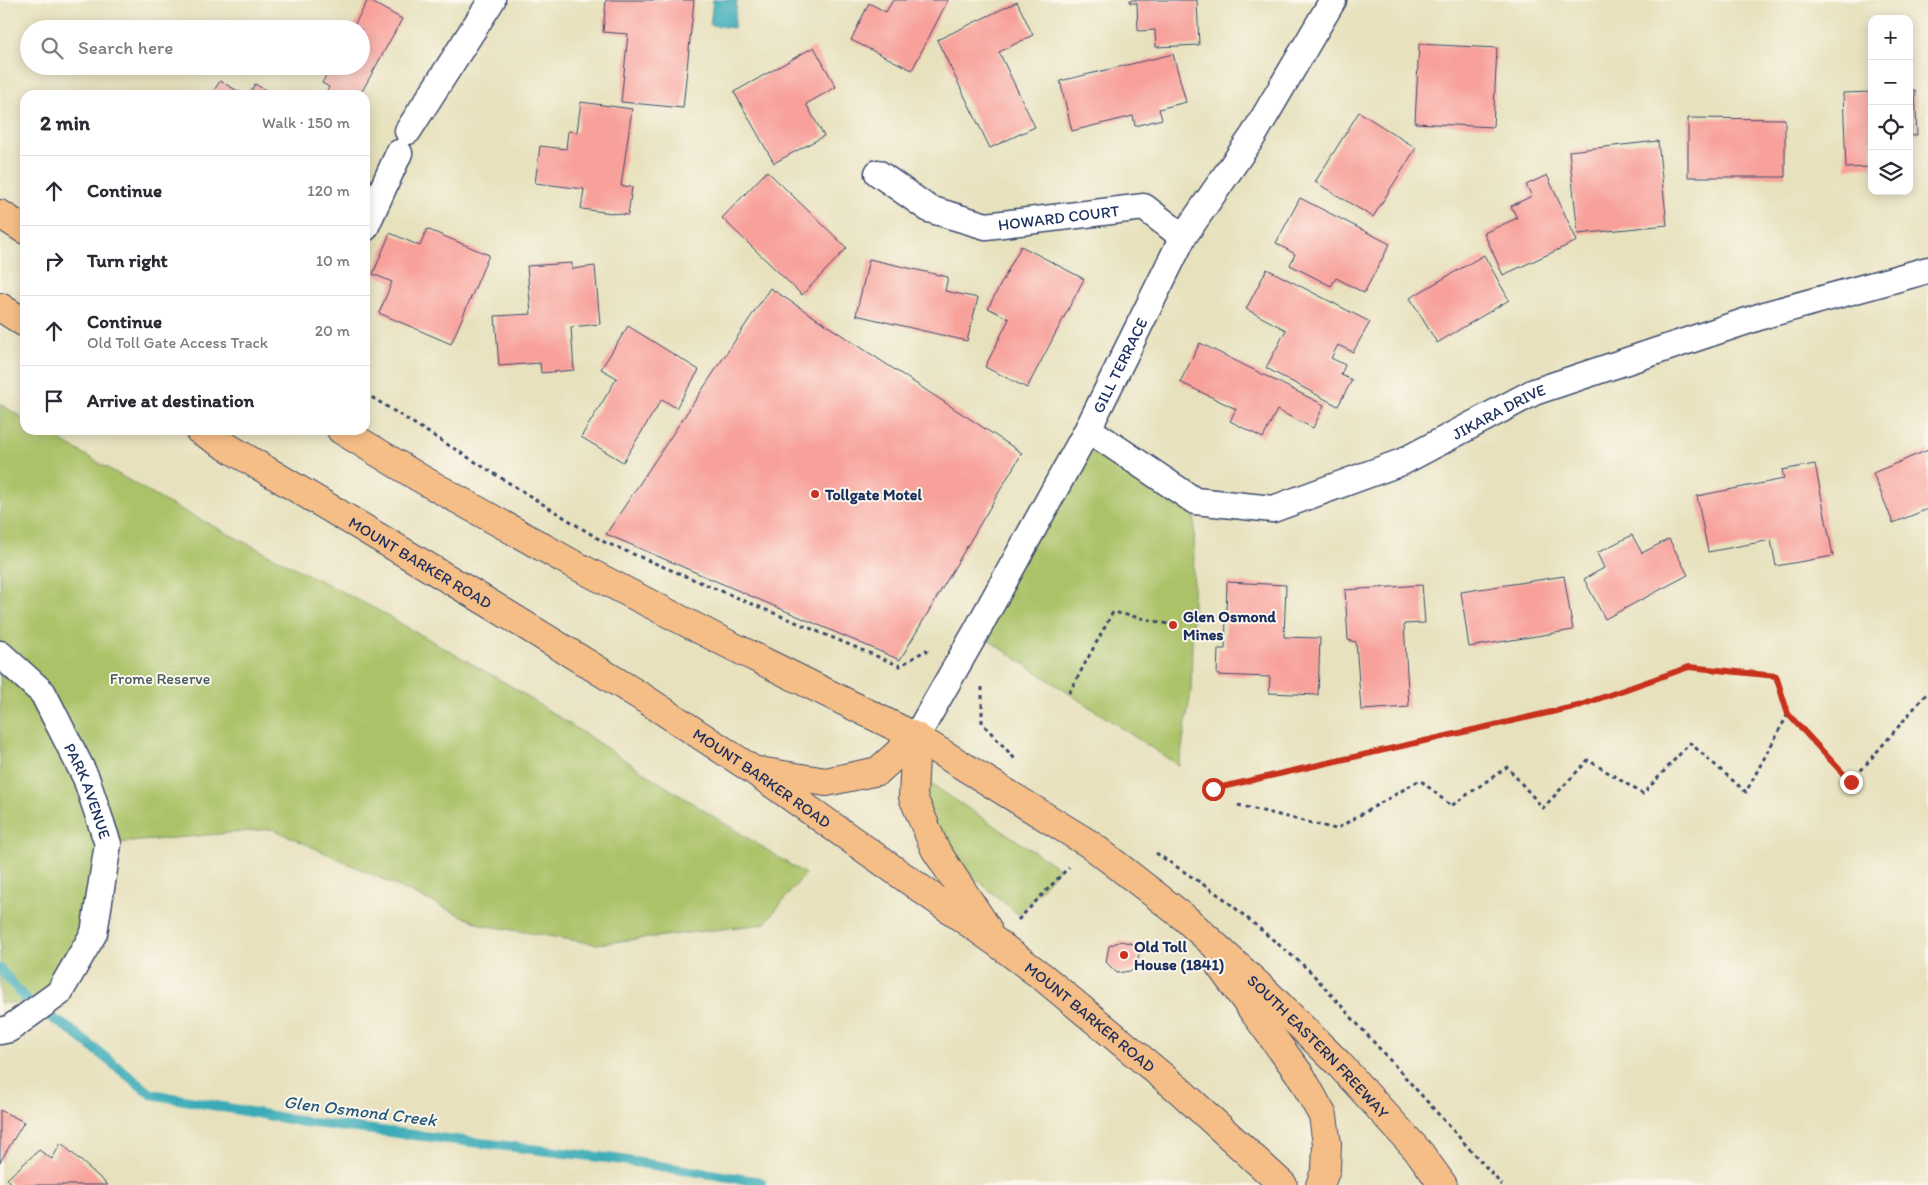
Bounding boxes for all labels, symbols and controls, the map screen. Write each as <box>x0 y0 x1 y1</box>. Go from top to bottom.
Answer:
map controls <box>1868 15 1913 195</box>
button: + <box>1868 15 1913 60</box>
search box <box>20 20 370 75</box>
icon: search <box>38 34 66 62</box>
text: Search here <box>78 36 173 59</box>
button: − <box>1868 60 1913 105</box>
button: locate <box>1868 105 1913 150</box>
text: 2 min <box>40 110 90 135</box>
text: Walk · 150 m <box>262 113 350 132</box>
button: layers <box>1868 150 1913 195</box>
icon: ahead <box>40 177 68 205</box>
text: Continue <box>87 179 162 202</box>
text: 120 m <box>307 181 350 200</box>
street label: HOWARD COURT <box>997 201 1120 234</box>
icon: right <box>40 247 68 275</box>
text: Turn right <box>87 249 168 272</box>
text: 10 m <box>316 251 350 270</box>
text: Continue <box>87 310 162 333</box>
street label: GILL TERRACE <box>1088 314 1152 416</box>
icon: ahead <box>40 317 68 345</box>
text: 20 m <box>315 321 350 340</box>
text: Old Toll Gate Access Track <box>87 333 268 352</box>
street label: JIKARA DRIVE <box>1449 380 1548 444</box>
icon: arrive <box>40 387 68 415</box>
text: Arrive at destination <box>87 389 254 412</box>
place label: Tollgate Motel <box>824 485 922 505</box>
marker: Tollgate Motel <box>809 488 821 500</box>
street label: MOUNT BARKER ROAD <box>345 513 495 613</box>
place label: Glen Osmond Mines <box>1183 607 1276 644</box>
marker: Glen Osmond Mines <box>1167 619 1179 631</box>
park label: Frome Reserve <box>110 669 210 688</box>
street label: MOUNT BARKER ROAD <box>689 724 835 832</box>
street label: PARK AVENUE <box>60 740 115 841</box>
route end <box>1840 771 1863 794</box>
route start <box>1202 778 1225 801</box>
place label: Old Toll House (1841) <box>1134 937 1224 975</box>
marker: Old Toll House (1841) <box>1118 949 1130 961</box>
street label: MOUNT BARKER ROAD <box>1021 958 1159 1076</box>
street label: SOUTH EASTERN FREEWAY <box>1243 971 1393 1123</box>
water label: Glen Osmond Creek <box>282 1091 439 1131</box>

